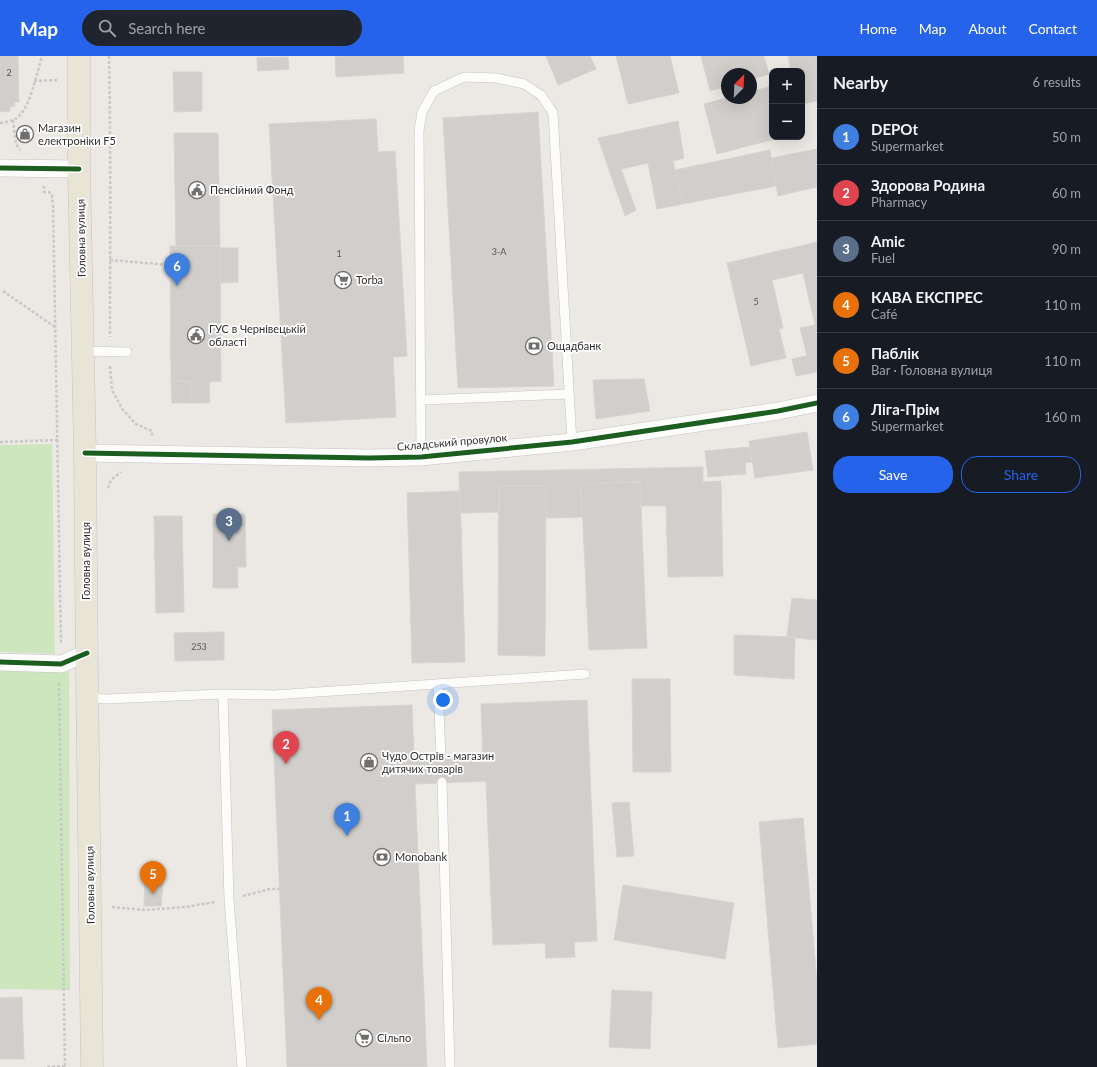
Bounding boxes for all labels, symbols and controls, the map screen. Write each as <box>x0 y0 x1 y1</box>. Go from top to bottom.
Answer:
search box <box>82 10 362 46</box>
text: Map <box>20 17 58 40</box>
icon: search <box>96 17 118 39</box>
text: Search here <box>128 19 206 37</box>
text: Home <box>859 20 897 37</box>
text: Map <box>919 20 946 37</box>
text: About <box>968 20 1006 37</box>
text: Contact <box>1028 20 1077 37</box>
house number: 2 <box>6 67 12 78</box>
north arrow <box>721 68 757 104</box>
map controls <box>769 68 805 140</box>
button: + <box>769 68 805 104</box>
text: Nearby <box>833 72 888 93</box>
text: 6 results <box>1033 74 1081 90</box>
button: − <box>769 104 805 140</box>
text: DEPOt <box>871 120 918 138</box>
place label: Магазин електроніки F5 <box>38 121 116 147</box>
shop icon: Магазин електроніки F5 <box>15 124 35 144</box>
text: 1 <box>842 129 850 145</box>
text: 50 m <box>1052 129 1081 145</box>
text: Supermarket <box>871 138 944 154</box>
text: Здорова Родина <box>871 176 985 194</box>
public building icon: Пенсійний Фонд <box>187 180 207 200</box>
place label: Пенсійний Фонд <box>210 183 294 196</box>
text: 2 <box>842 185 850 201</box>
text: 60 m <box>1052 185 1081 201</box>
text: Pharmacy <box>871 194 927 210</box>
street label: Головна вулиця <box>73 199 88 277</box>
text: Amic <box>871 232 905 250</box>
text: 3 <box>842 241 850 257</box>
text: 90 m <box>1052 241 1081 257</box>
house number: 3-А <box>492 246 507 257</box>
house number: 1 <box>336 248 342 259</box>
text: Fuel <box>871 250 895 266</box>
pin: 6 <box>164 253 190 286</box>
supermarket icon: Torba <box>333 270 353 290</box>
place label: Torba <box>356 273 383 286</box>
text: КАВА ЕКСПРЕС <box>871 288 983 306</box>
house number: 5 <box>753 296 759 307</box>
text: 4 <box>842 297 850 313</box>
text: 110 m <box>1044 297 1081 313</box>
text: Café <box>871 306 897 322</box>
place label: ГУС в Чернівецькій області <box>209 322 306 348</box>
public building icon: ГУС в Чернівецькій області <box>186 325 206 345</box>
bank icon: Ощадбанк <box>524 336 544 356</box>
place label: Ощадбанк <box>547 339 601 352</box>
text: Паблік <box>871 344 919 362</box>
text: 5 <box>842 353 850 369</box>
text: 110 m <box>1044 353 1081 369</box>
text: Bar · Головна вулиця <box>871 362 992 378</box>
text: Ліга-Прім <box>871 400 939 418</box>
text: 6 <box>842 409 850 425</box>
text: 160 m <box>1044 409 1081 425</box>
text: Supermarket <box>871 418 944 434</box>
street label: Складський провулок <box>396 430 508 453</box>
button: Save <box>833 456 953 493</box>
button: Share <box>961 456 1081 493</box>
pin: 3 <box>216 508 242 541</box>
street label: Головна вулиця <box>79 522 92 600</box>
house number: 253 <box>191 641 207 652</box>
your location <box>433 690 453 710</box>
pin: 2 <box>273 731 299 764</box>
place label: Чудо Острів - магазин дитячих товарів <box>382 749 494 775</box>
shop icon: Чудо Острів - магазин дитячих товарів <box>359 752 379 772</box>
pin: 1 <box>334 803 360 836</box>
street label: Головна вулиця <box>82 846 97 924</box>
bank icon: Monobank <box>372 847 392 867</box>
place label: Monobank <box>395 850 447 863</box>
pin: 5 <box>140 861 166 894</box>
pin: 4 <box>306 987 332 1020</box>
supermarket icon: Сільпо <box>354 1028 374 1048</box>
place label: Сільпо <box>377 1031 411 1044</box>

